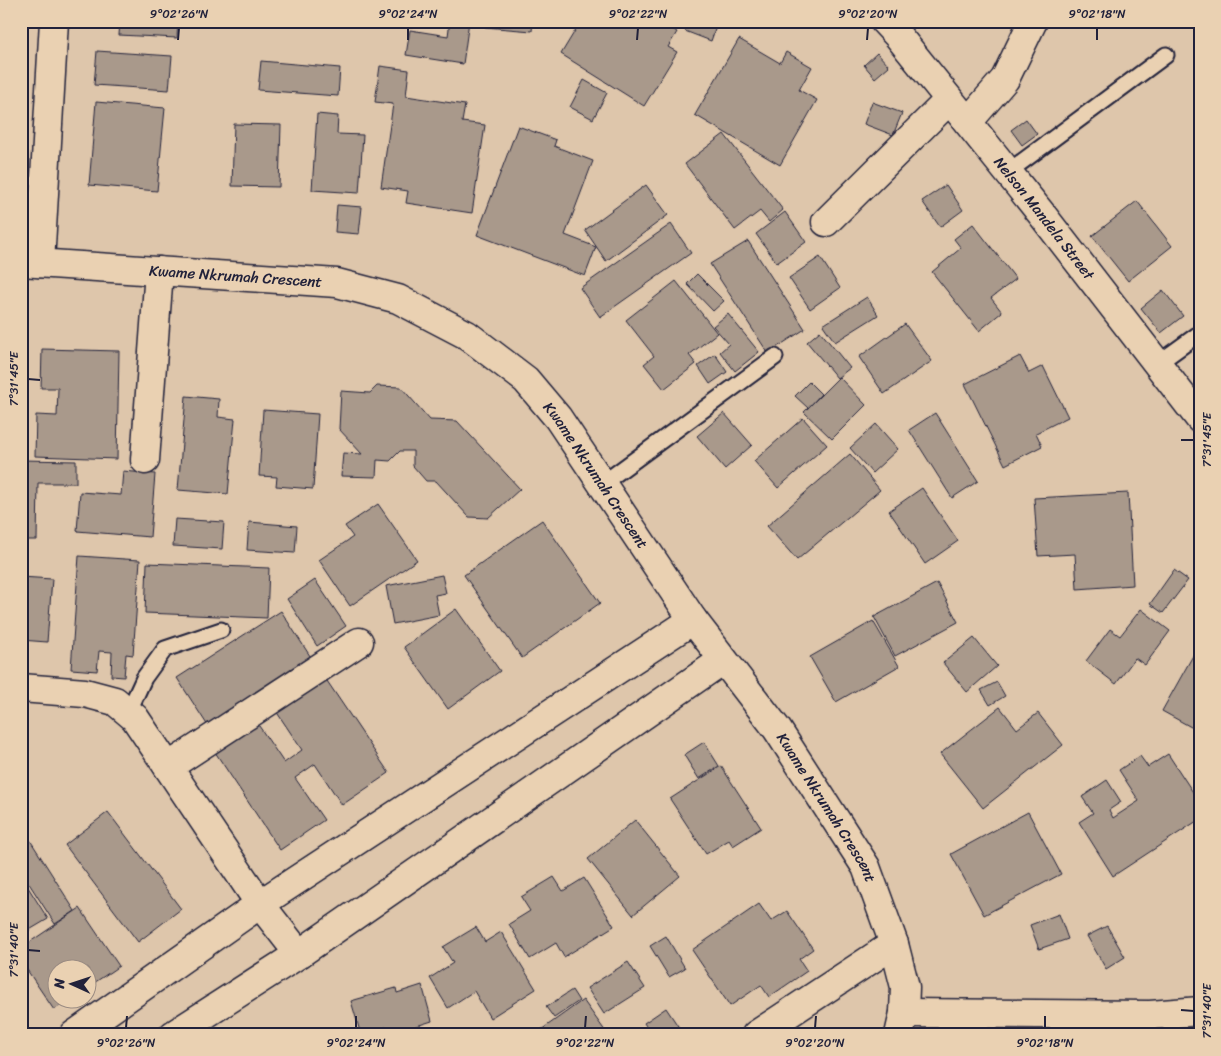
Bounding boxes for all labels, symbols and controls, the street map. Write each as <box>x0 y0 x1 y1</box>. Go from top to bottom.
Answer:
text: 9°02'26"N <box>150 3 209 25</box>
text: 9°02'24"N <box>378 3 438 25</box>
text: 9°02'22"N <box>609 3 668 25</box>
text: 9°02'20"N <box>838 3 898 25</box>
text: 9°02'18"N <box>1068 3 1126 25</box>
street label: Nelson Mandela Street <box>987 151 1102 286</box>
street label: Kwame Nkrumah Crescent <box>148 258 323 295</box>
text: 7°31'45"E <box>3 350 25 406</box>
street label: Kwame Nkrumah Crescent <box>536 396 655 555</box>
text: 7°31'45"E <box>1196 411 1218 467</box>
street label: Kwame Nkrumah Crescent <box>769 727 884 886</box>
text: 7°31'40"E <box>3 921 25 977</box>
north arrow <box>48 958 98 1008</box>
text: N <box>47 978 72 990</box>
text: 7°31'40"E <box>1196 982 1218 1038</box>
text: 9°02'26"N <box>97 1032 156 1054</box>
text: 9°02'24"N <box>326 1032 386 1054</box>
text: 9°02'22"N <box>556 1032 615 1054</box>
text: 9°02'20"N <box>785 1032 845 1054</box>
text: 9°02'18"N <box>1016 1032 1074 1054</box>

